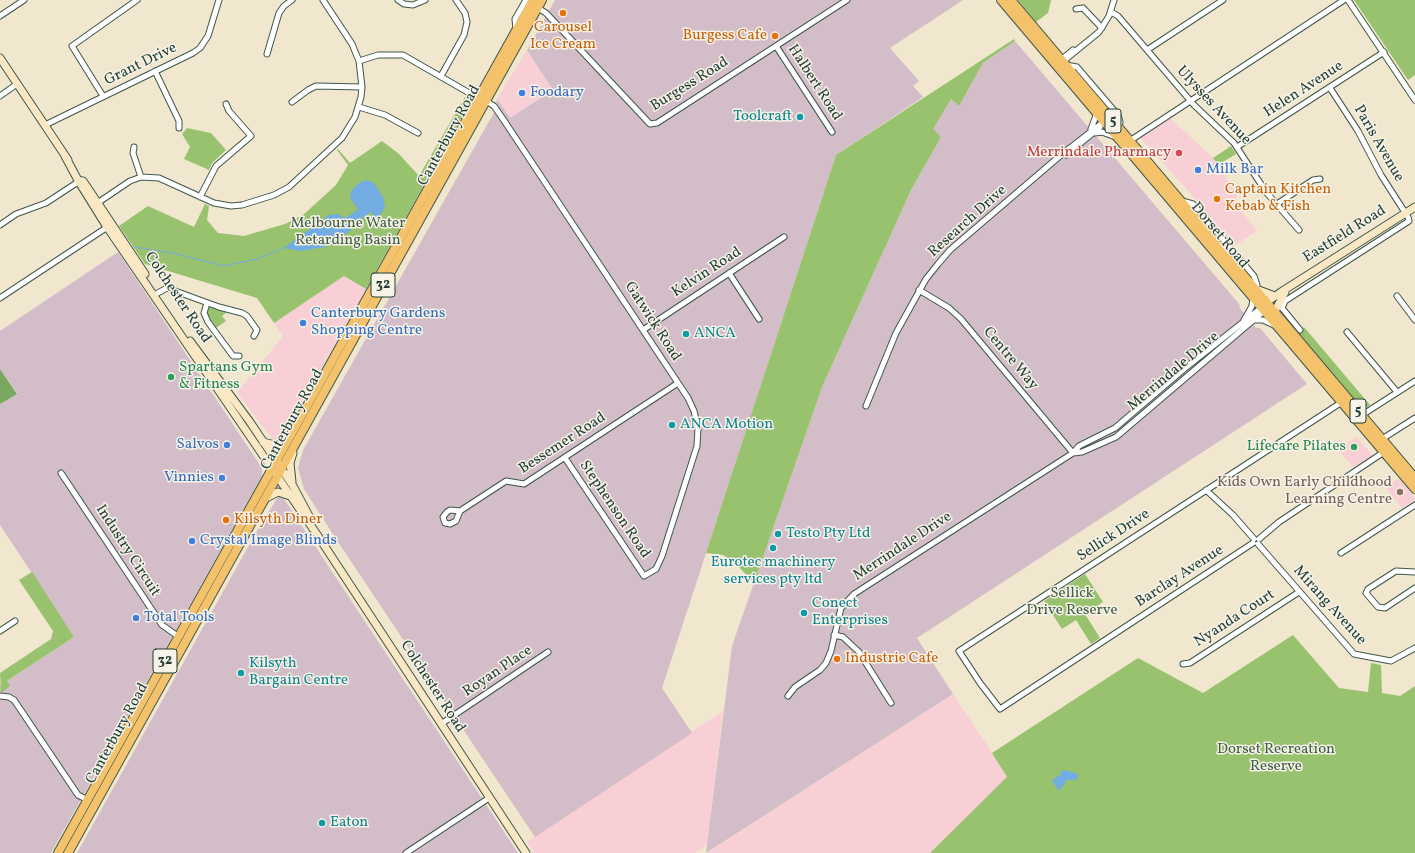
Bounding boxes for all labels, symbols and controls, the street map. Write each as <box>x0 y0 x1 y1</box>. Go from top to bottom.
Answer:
marker: Carousel Ice Cream <box>558 8 568 18</box>
place label: Carousel Ice Cream <box>530 19 596 54</box>
place label: Burgess Cafe <box>683 27 767 45</box>
marker: Burgess Cafe <box>770 31 780 41</box>
street label: Grant Drive <box>102 40 180 90</box>
street label: Halbert Road <box>783 42 845 124</box>
street label: Burgess Road <box>648 54 732 116</box>
street label: Helen Avenue <box>1261 58 1347 122</box>
street label: Ulysses Avenue <box>1172 63 1254 149</box>
street label: Canterbury Road <box>415 82 485 190</box>
place label: Foodary <box>530 84 584 102</box>
marker: Foodary <box>517 88 527 98</box>
street label: Paris Avenue <box>1349 102 1407 186</box>
place label: Toolcraft <box>733 108 792 126</box>
road number: 5 <box>1105 109 1121 133</box>
marker: Toolcraft <box>795 112 805 122</box>
place label: Merrindale Pharmacy <box>1027 144 1171 162</box>
marker: Merrindale Pharmacy <box>1174 148 1184 158</box>
place label: Milk Bar <box>1206 161 1263 179</box>
marker: Milk Bar <box>1193 165 1203 175</box>
place label: Captain Kitchen Kebab & Fish <box>1225 181 1331 216</box>
street label: Research Drive <box>925 182 1011 262</box>
marker: Captain Kitchen Kebab & Fish <box>1212 194 1222 204</box>
street label: Dorset Road <box>1186 199 1252 273</box>
street label: Eastfield Road <box>1300 202 1390 268</box>
park label: Melbourne Water Retarding Basin <box>290 215 406 250</box>
street label: Kelvin Road <box>669 244 745 302</box>
street label: Colchester Road <box>140 249 214 347</box>
road number: 32 <box>371 273 395 297</box>
street label: Gatwick Road <box>620 279 684 365</box>
place label: Canterbury Gardens Shopping Centre <box>311 305 445 340</box>
marker: Canterbury Gardens Shopping Centre <box>298 318 308 328</box>
street label: Centre Way <box>978 324 1042 394</box>
place label: ANCA <box>694 325 736 343</box>
street label: Merrindale Drive <box>1125 328 1223 416</box>
marker: ANCA <box>681 329 691 339</box>
place label: Spartans Gym & Fitness <box>179 359 273 394</box>
street label: Canterbury Road <box>258 366 328 474</box>
marker: Spartans Gym & Fitness <box>166 372 176 382</box>
road number: 5 <box>1350 399 1366 423</box>
street label: Bessemer Road <box>516 409 610 479</box>
place label: ANCA Motion <box>680 416 773 434</box>
marker: ANCA Motion <box>667 420 677 430</box>
place label: Salvos <box>177 436 219 454</box>
place label: Lifecare Pilates <box>1247 438 1346 456</box>
marker: Salvos <box>222 440 232 450</box>
marker: Lifecare Pilates <box>1349 442 1359 452</box>
street label: Stephenson Road <box>575 458 653 562</box>
place label: Vinnies <box>164 469 214 487</box>
marker: Vinnies <box>217 473 227 483</box>
place label: Kids Own Early Childhood Learning Centre <box>1217 474 1392 509</box>
marker: Kids Own Early Childhood Learning Centre <box>1395 487 1405 497</box>
street label: Industry Circuit <box>91 502 163 600</box>
street label: Sellick Drive <box>1074 506 1154 566</box>
street label: Merrindale Drive <box>850 508 956 586</box>
place label: Kilsyth Diner <box>234 511 322 529</box>
marker: Kilsyth Diner <box>221 515 231 525</box>
place label: Testo Pty Ltd <box>786 525 870 543</box>
marker: Testo Pty Ltd <box>773 529 783 539</box>
place label: Crystal Image Blinds <box>200 532 337 550</box>
marker: Crystal Image Blinds <box>187 536 197 546</box>
street label: Barclay Avenue <box>1133 542 1227 612</box>
marker: Eurotec machinery services pty ltd <box>768 543 778 553</box>
place label: Eurotec machinery services pty ltd <box>711 554 835 589</box>
street label: Mirang Avenue <box>1289 562 1369 650</box>
park label: Sellick Drive Reserve <box>1026 585 1118 620</box>
street label: Nyanda Court <box>1191 586 1279 652</box>
place label: Conect Enterprises <box>812 595 888 630</box>
marker: Conect Enterprises <box>799 608 809 618</box>
place label: Total Tools <box>144 609 214 627</box>
marker: Total Tools <box>131 613 141 623</box>
street label: Colchester Road <box>396 638 468 736</box>
street label: Royan Place <box>460 642 536 702</box>
road number: 32 <box>153 649 177 673</box>
place label: Industrie Cafe <box>845 650 938 668</box>
marker: Industrie Cafe <box>832 654 842 664</box>
place label: Kilsyth Bargain Centre <box>249 655 348 690</box>
marker: Kilsyth Bargain Centre <box>236 668 246 678</box>
street label: Canterbury Road <box>83 680 153 788</box>
park label: Dorset Recreation Reserve <box>1217 741 1335 776</box>
place label: Eaton <box>330 814 368 832</box>
marker: Eaton <box>317 818 327 828</box>

